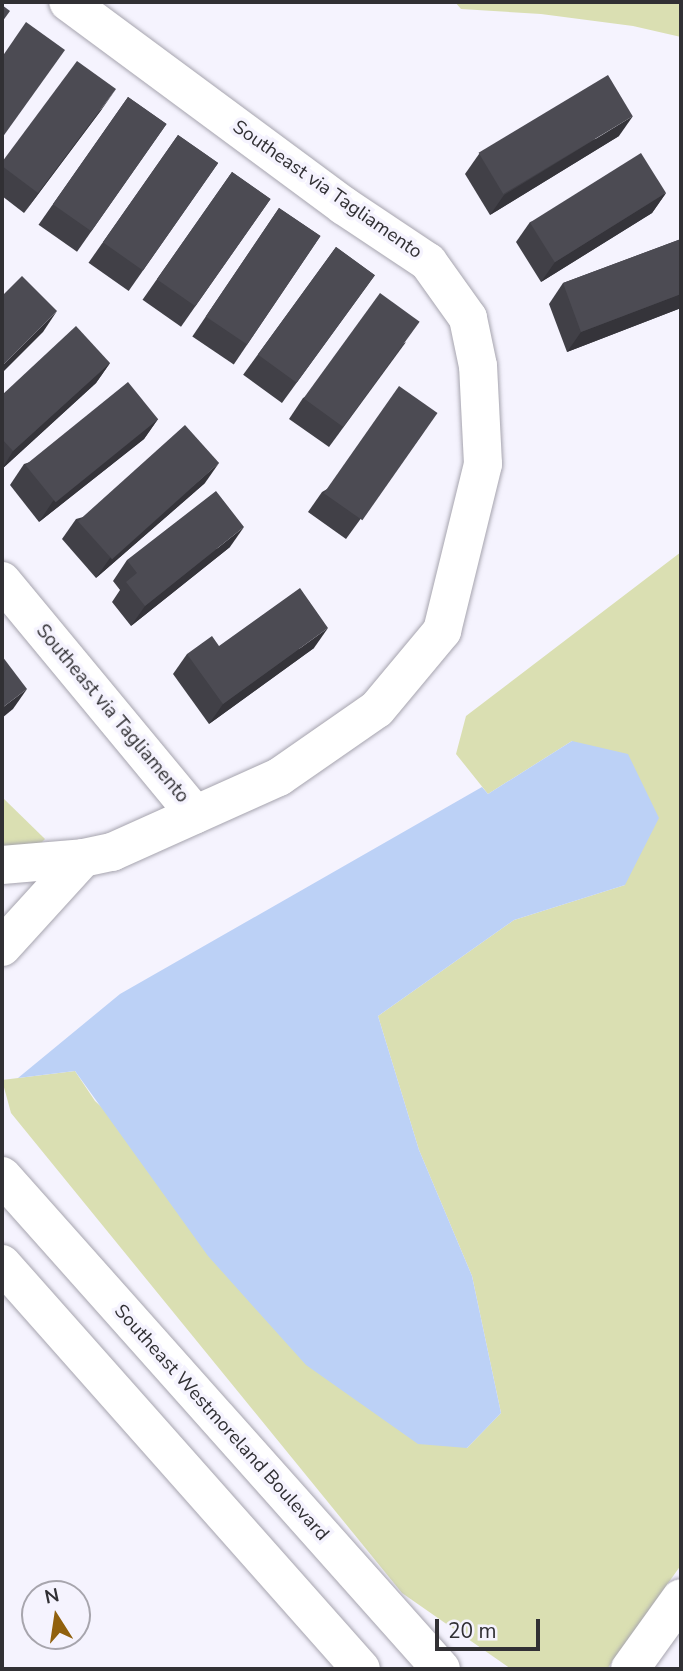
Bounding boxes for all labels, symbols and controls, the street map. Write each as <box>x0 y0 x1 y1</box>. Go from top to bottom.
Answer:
street label: Southeast via Tagliamento <box>228 116 426 264</box>
street label: Southeast via Tagliamento <box>31 620 193 808</box>
street label: Southeast Westmoreland Boulevard <box>109 1300 333 1546</box>
north arrow <box>21 1580 91 1650</box>
text: N <box>42 1582 62 1611</box>
scale bar <box>438 1604 543 1648</box>
text: 20 m <box>448 1617 497 1645</box>

